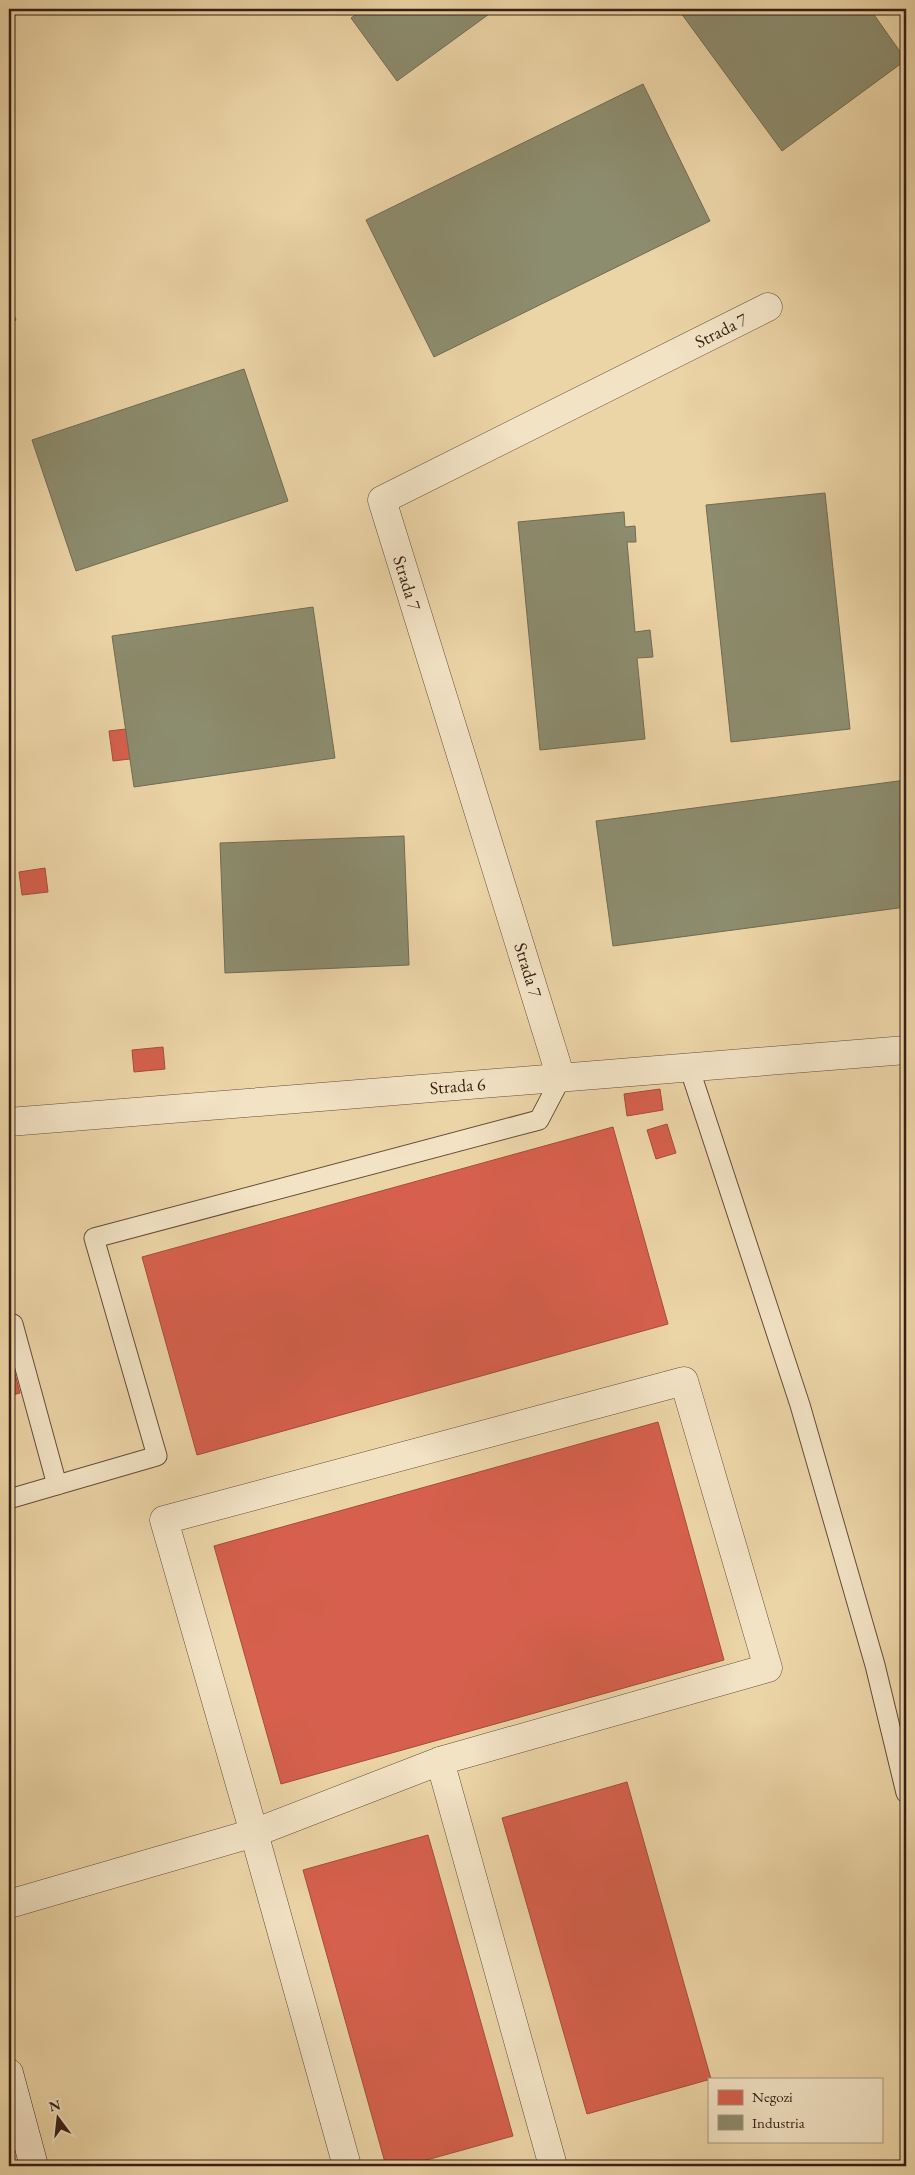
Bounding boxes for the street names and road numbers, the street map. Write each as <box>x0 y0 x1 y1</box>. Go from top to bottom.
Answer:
street label: Strada 7 <box>691 307 751 353</box>
street label: Strada 7 <box>388 553 427 613</box>
street label: Strada 7 <box>509 940 548 1000</box>
street label: Strada 6 <box>429 1072 487 1099</box>

